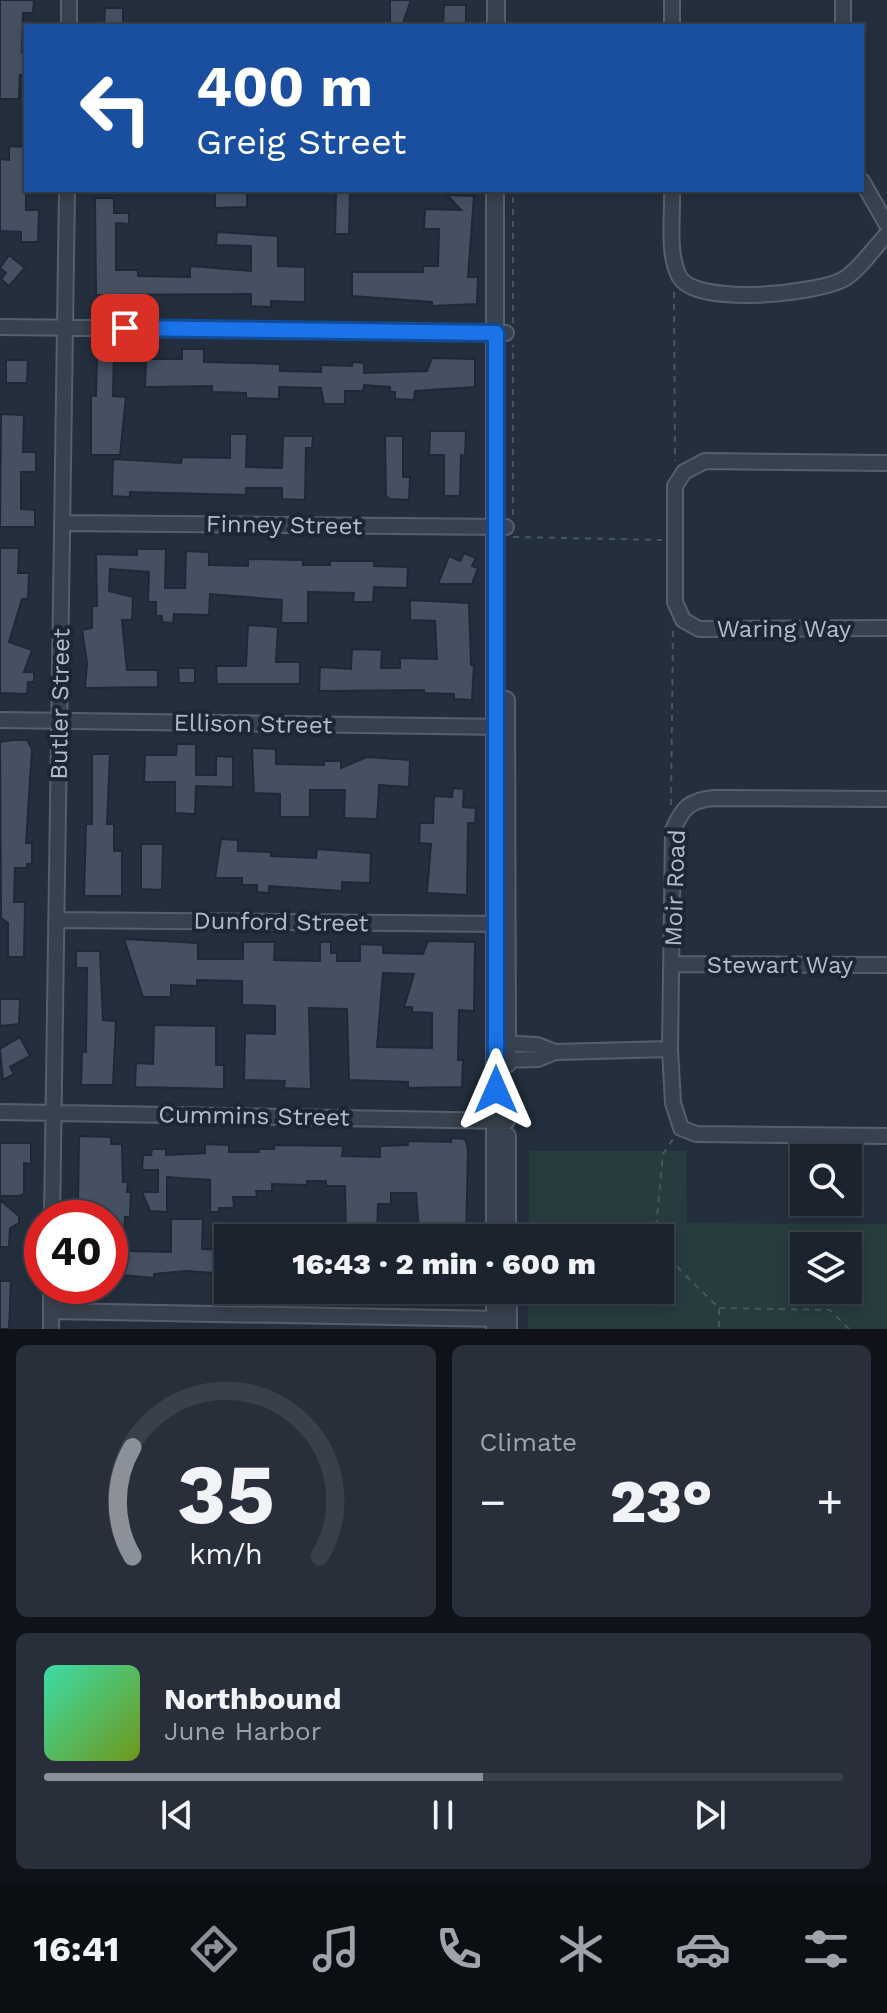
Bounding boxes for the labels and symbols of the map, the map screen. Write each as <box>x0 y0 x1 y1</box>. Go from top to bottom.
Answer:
pin <box>91 294 159 362</box>
street label: Finney Street <box>206 510 362 540</box>
street label: Waring Way <box>717 615 852 643</box>
street label: Butler Street <box>45 628 75 780</box>
street label: Ellison Street <box>173 709 333 739</box>
street label: Moir Road <box>659 829 691 947</box>
street label: Dunford Street <box>193 906 369 938</box>
street label: Stewart Way <box>707 951 854 979</box>
position arrow <box>454 1048 538 1132</box>
street label: Cummins Street <box>158 1100 350 1132</box>
speed limit sign: 40 <box>24 1200 128 1304</box>

